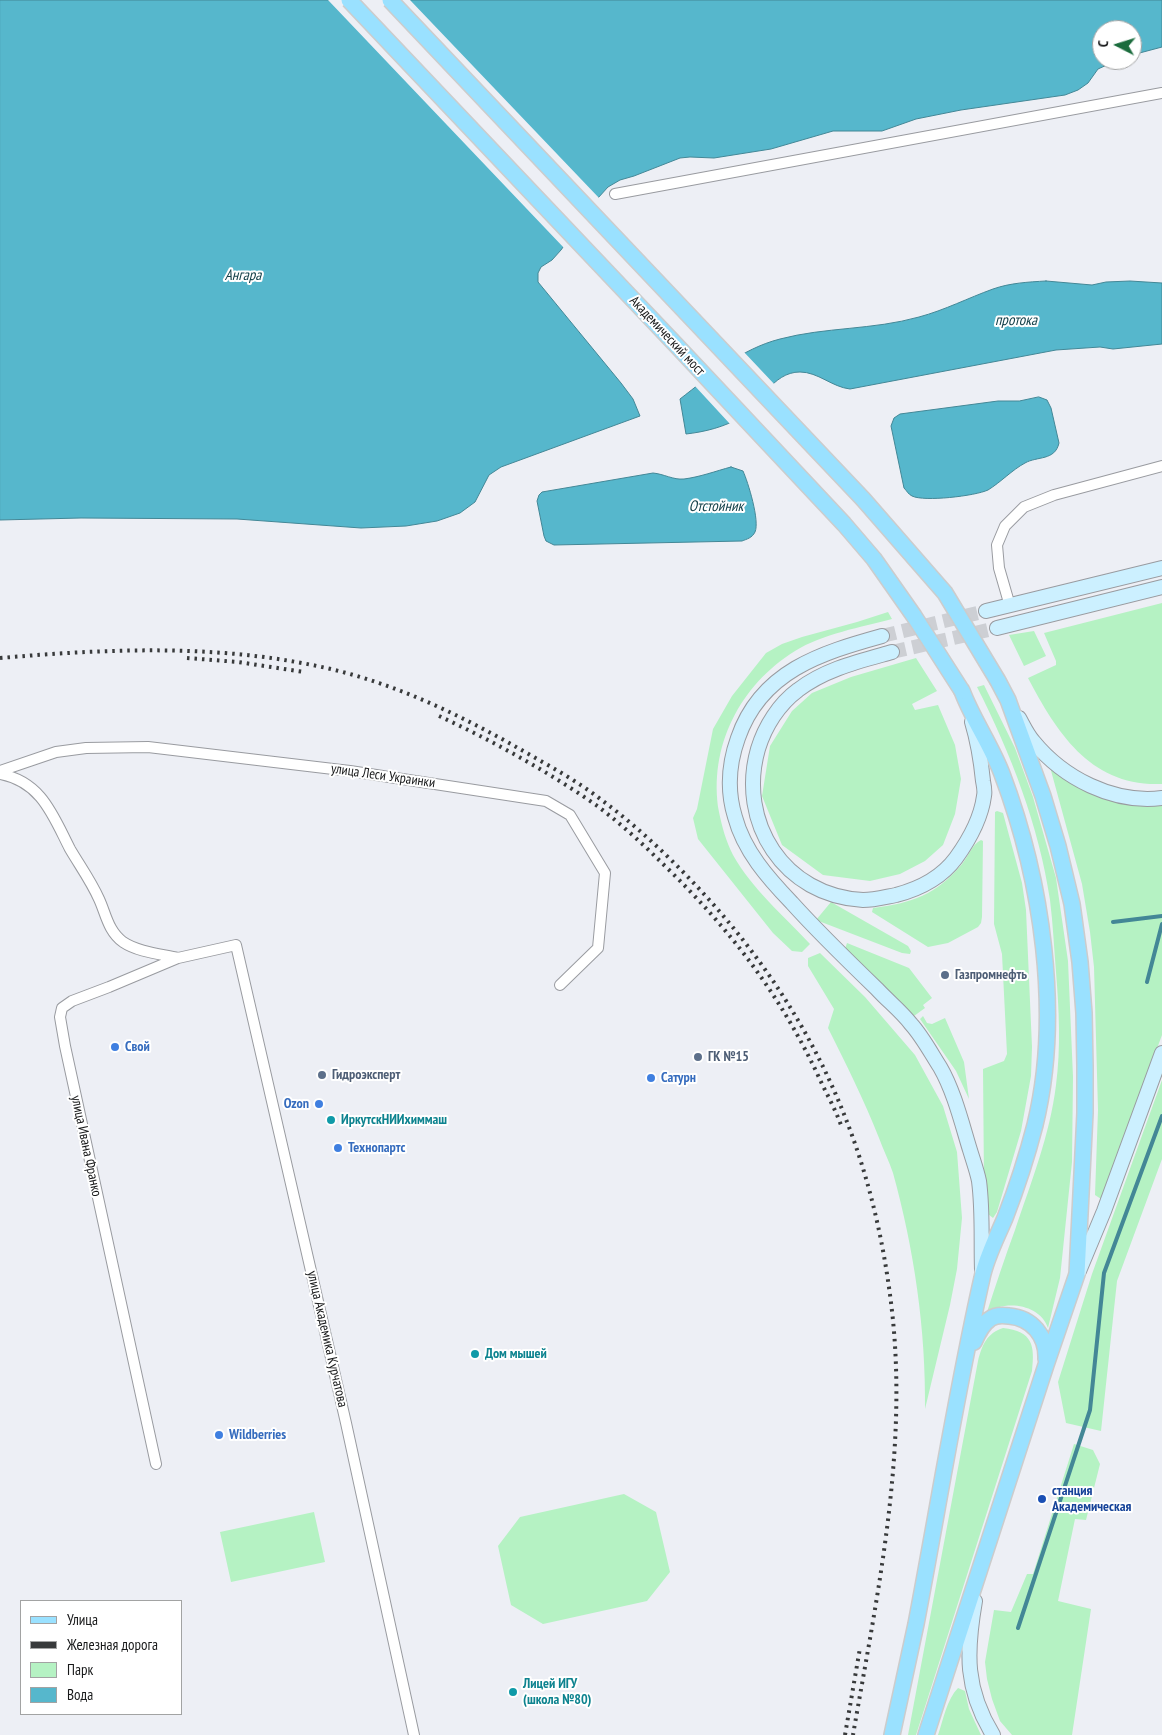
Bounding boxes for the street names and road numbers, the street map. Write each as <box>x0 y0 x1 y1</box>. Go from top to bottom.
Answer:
street label: Академический мост <box>626 293 708 379</box>
street label: улица Леси Украинки <box>330 760 436 792</box>
street label: улица Ивана Франко <box>67 1094 105 1198</box>
street label: улица Академика Курчатова <box>303 1269 351 1409</box>

